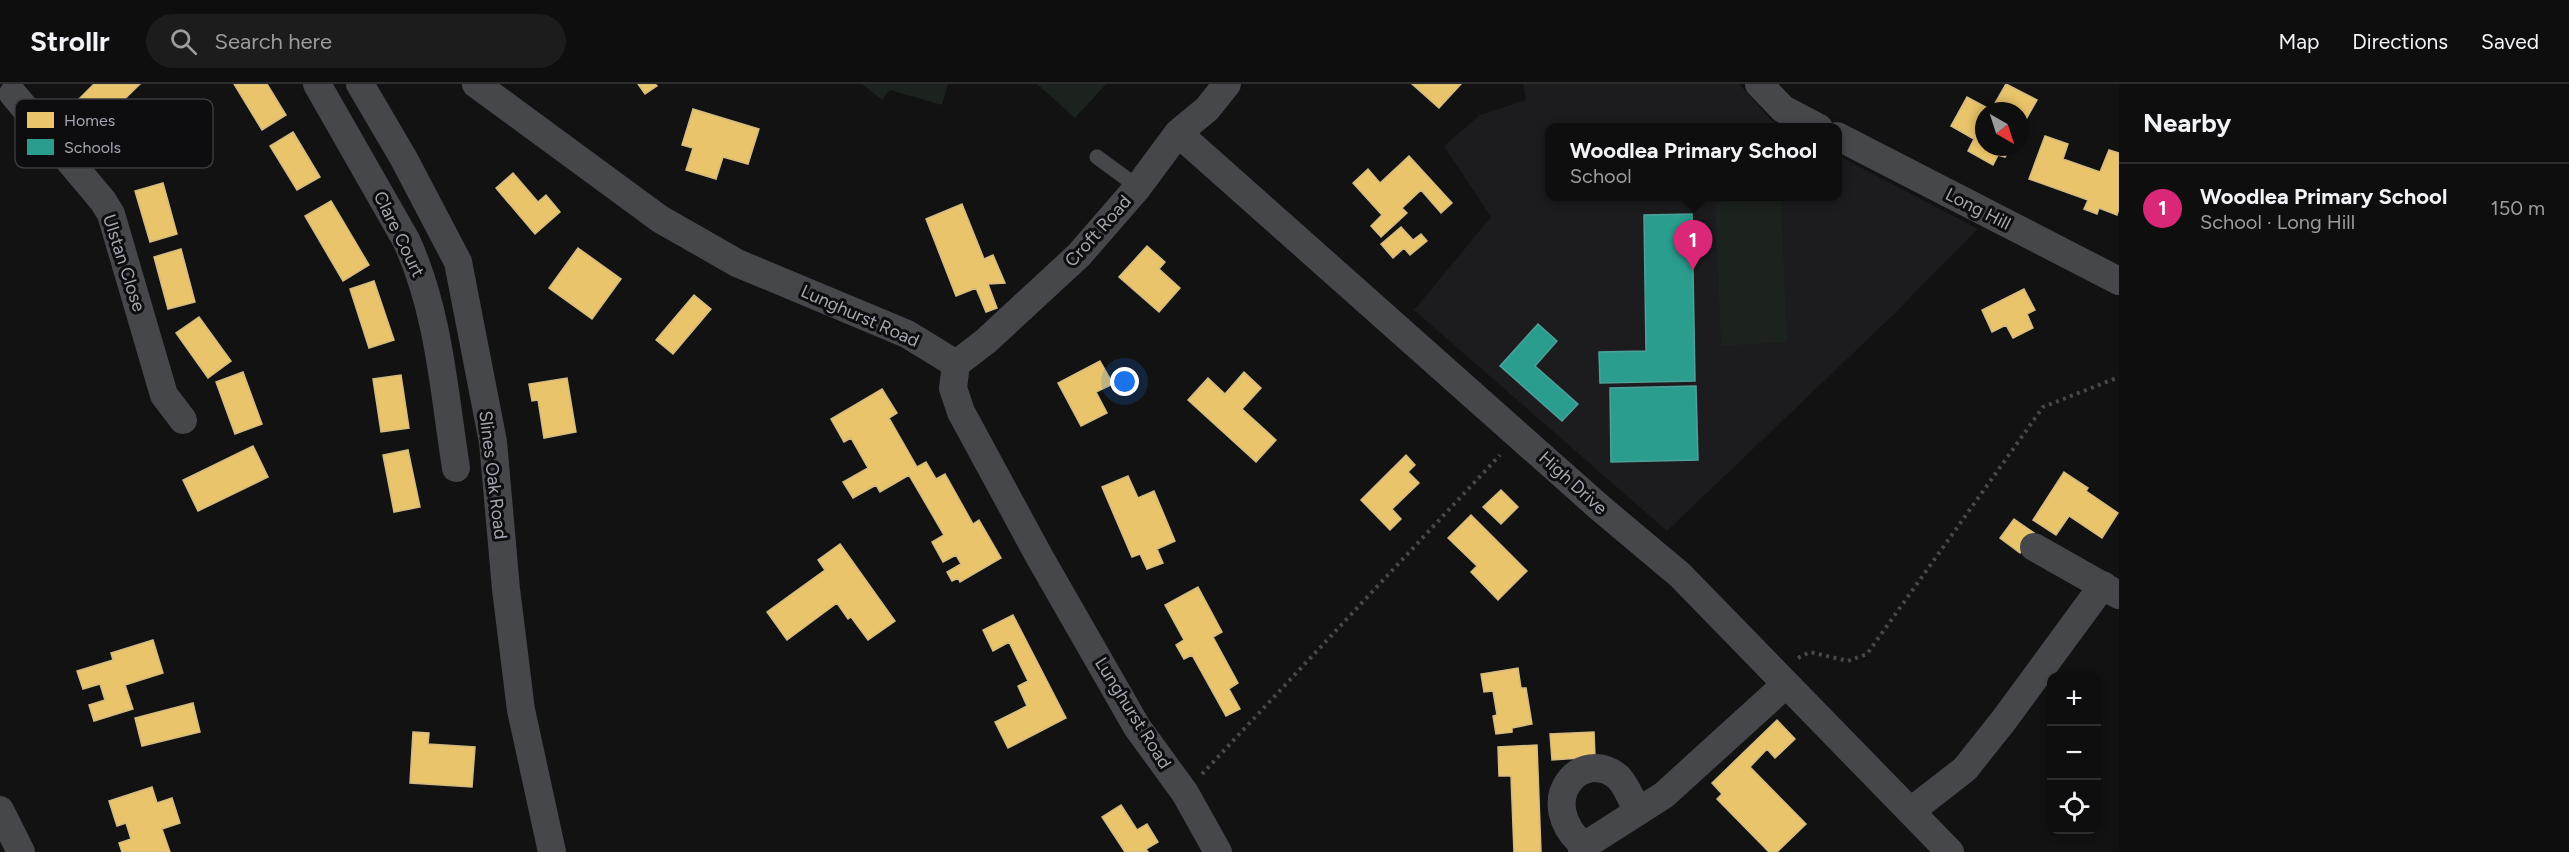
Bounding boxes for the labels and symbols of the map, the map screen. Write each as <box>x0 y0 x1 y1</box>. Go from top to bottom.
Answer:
legend <box>15 99 213 168</box>
north arrow <box>1975 102 2029 156</box>
text: Homes <box>64 111 115 130</box>
text: Schools <box>64 138 121 157</box>
street label: Long Hill <box>1942 183 2014 235</box>
street label: Clare Court <box>369 187 429 281</box>
street label: Croft Road <box>1060 191 1136 271</box>
street label: Ulstan Close <box>98 212 150 315</box>
pin: 1 <box>1674 220 1712 270</box>
street label: Lunghurst Road <box>797 280 923 352</box>
your location <box>1110 367 1139 396</box>
street label: Slines Oak Road <box>474 409 512 541</box>
street label: High Drive <box>1534 447 1612 520</box>
street label: Lunghurst Road <box>1090 653 1176 773</box>

